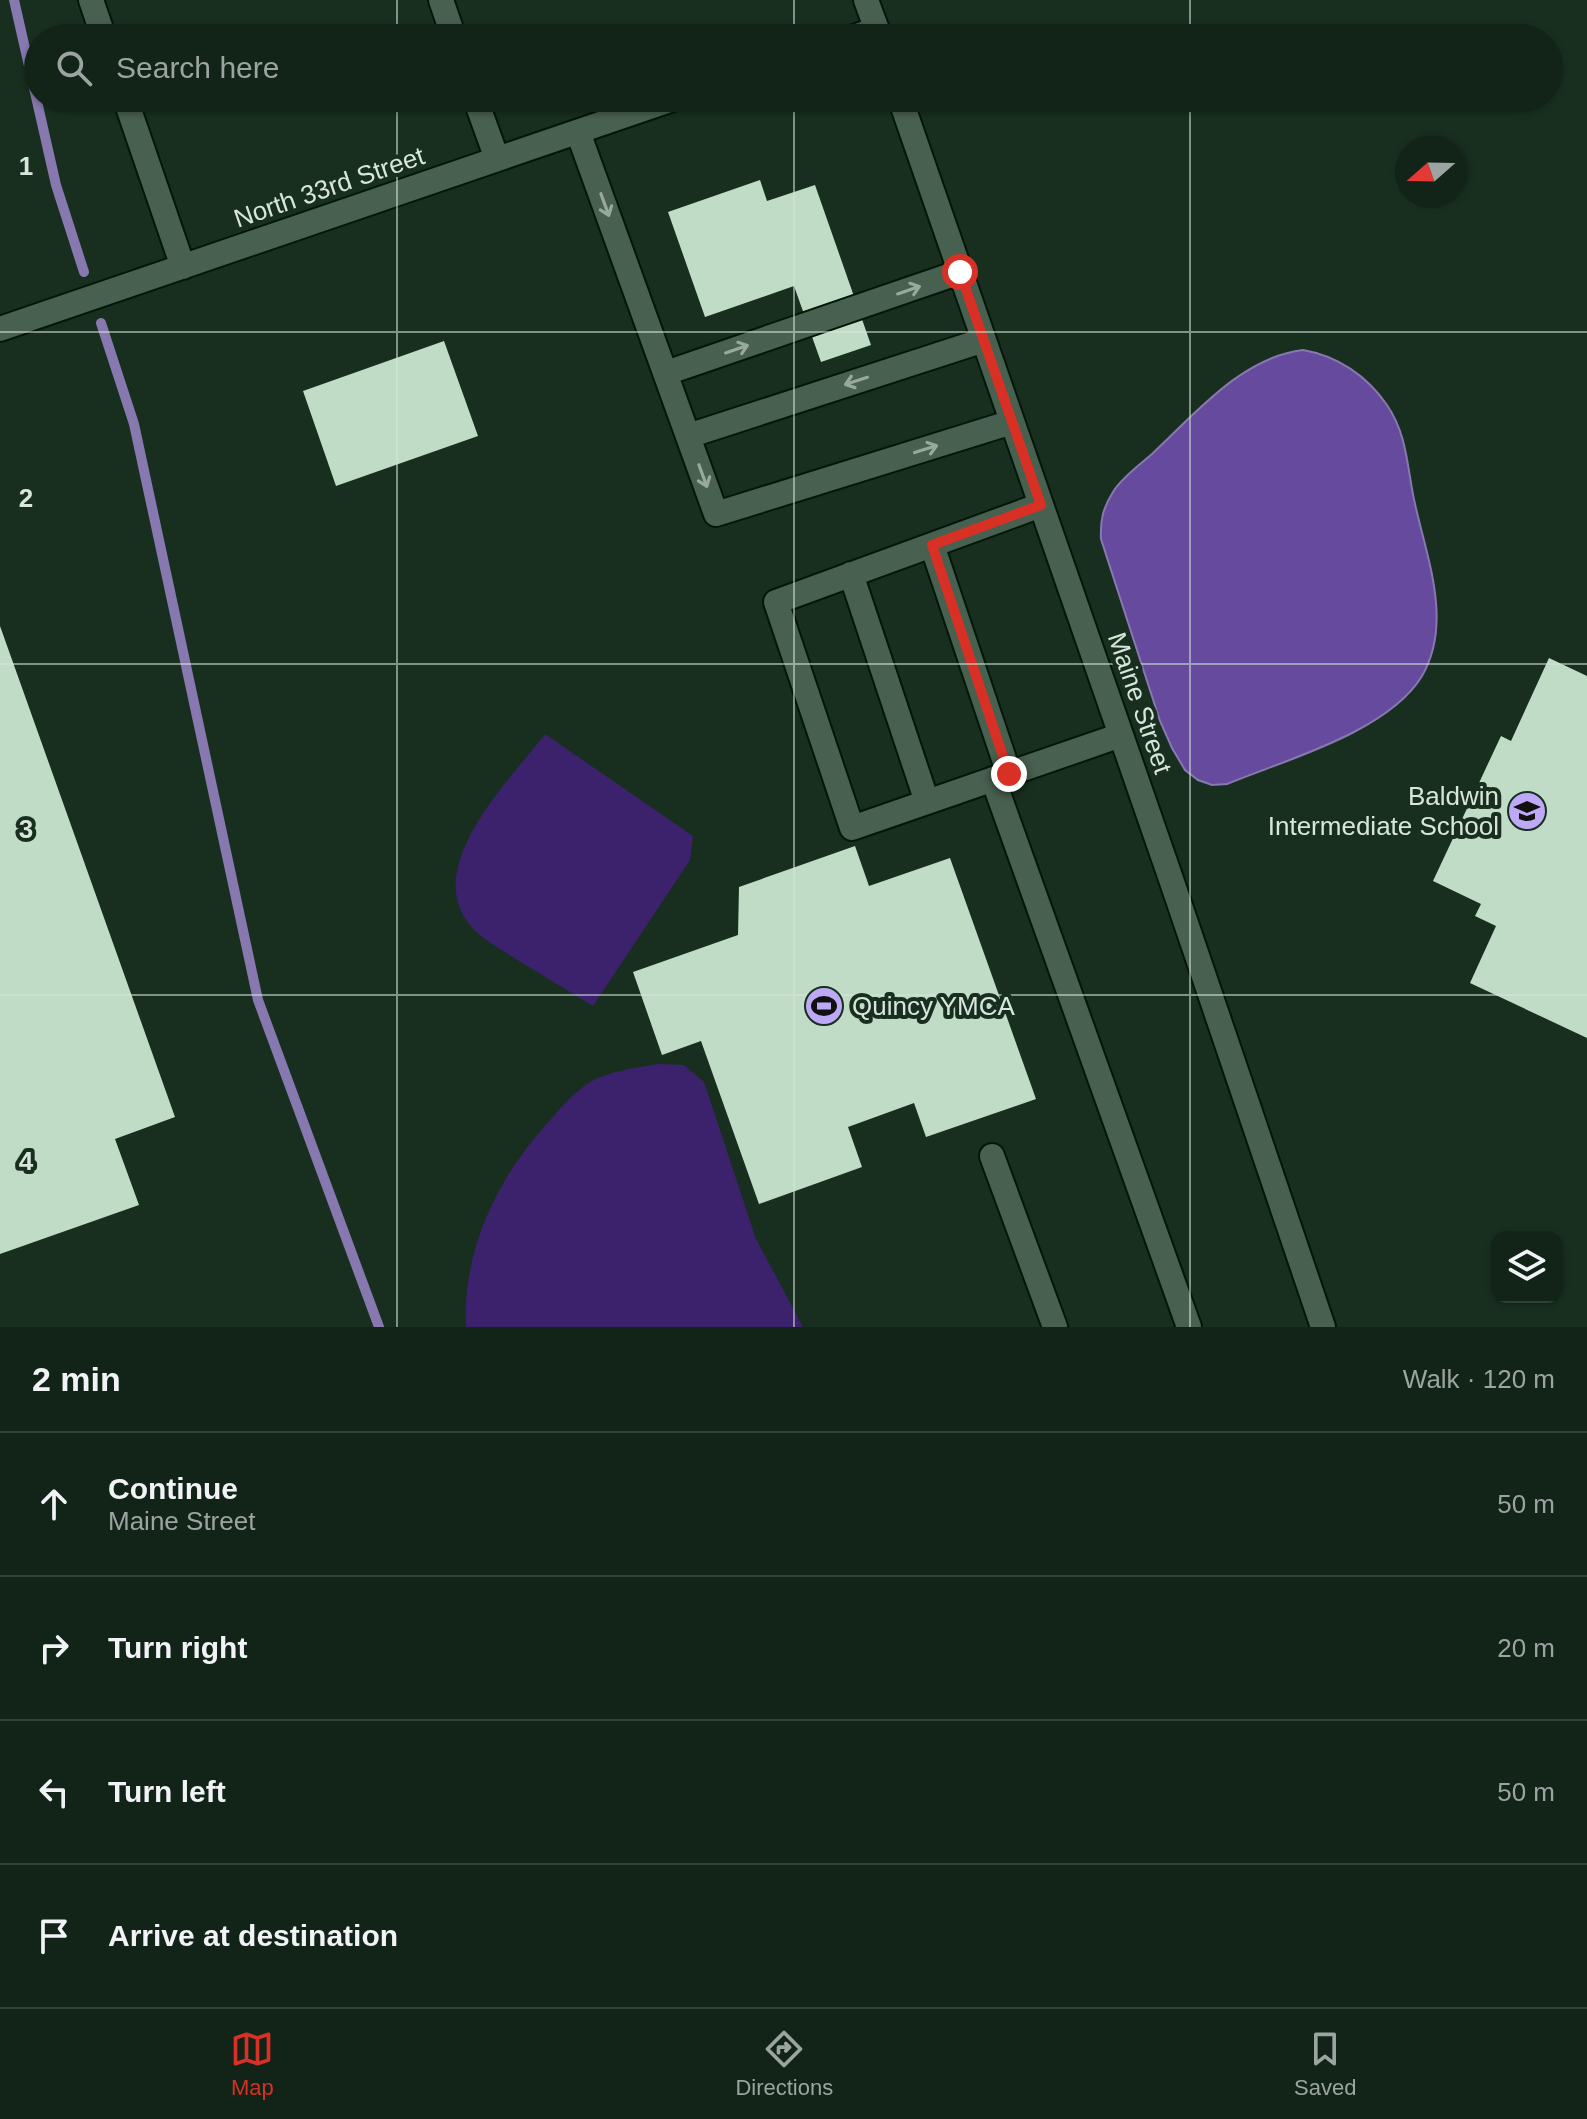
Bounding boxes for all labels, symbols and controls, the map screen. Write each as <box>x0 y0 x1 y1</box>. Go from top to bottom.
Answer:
search box <box>24 24 1563 112</box>
icon: search <box>52 46 96 90</box>
text: Search here <box>116 51 279 84</box>
north arrow <box>1395 136 1467 208</box>
street label: North 33rd Street <box>230 140 429 234</box>
text: 1 <box>19 151 33 181</box>
one-way arrow <box>599 192 613 217</box>
route start <box>942 254 978 290</box>
one-way arrow <box>896 281 921 296</box>
one-way arrow <box>724 340 749 355</box>
one-way arrow <box>844 375 869 390</box>
one-way arrow <box>913 440 938 455</box>
one-way arrow <box>696 463 711 488</box>
text: 2 <box>19 483 33 513</box>
street label: Maine Street <box>1102 628 1178 778</box>
route end <box>991 756 1027 792</box>
place label: Baldwin Intermediate School <box>1268 781 1499 841</box>
school or university icon: Baldwin Intermediate School <box>1506 790 1548 832</box>
text: 3 <box>19 814 33 844</box>
sports icon: Quincy YMCA <box>803 985 845 1027</box>
place label: Quincy YMCA <box>852 991 1015 1021</box>
text: 4 <box>19 1146 34 1176</box>
map controls <box>1491 1231 1563 1303</box>
button: layers <box>1491 1231 1563 1303</box>
text: 2 min <box>32 1360 121 1398</box>
text: Walk · 120 m <box>1403 1364 1555 1394</box>
text: Continue <box>108 1472 238 1505</box>
icon: ahead <box>32 1482 76 1526</box>
text: 50 m <box>1497 1489 1555 1519</box>
text: Maine Street <box>108 1506 255 1536</box>
icon: right <box>32 1626 76 1670</box>
text: Turn right <box>108 1631 247 1664</box>
text: 20 m <box>1497 1633 1555 1663</box>
icon: left <box>32 1770 76 1814</box>
text: Turn left <box>108 1775 226 1808</box>
text: 50 m <box>1497 1777 1555 1807</box>
icon: arrive <box>32 1914 76 1958</box>
text: Arrive at destination <box>108 1919 398 1952</box>
tab: Map <box>230 2027 274 2101</box>
tab: Directions <box>735 2027 833 2101</box>
tab: Saved <box>1294 2027 1357 2101</box>

